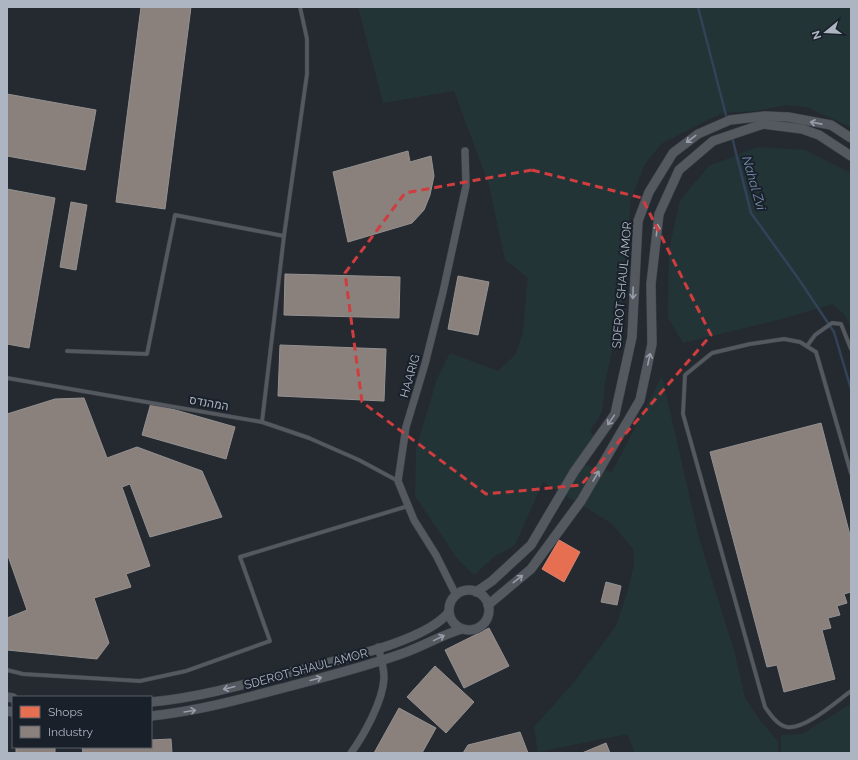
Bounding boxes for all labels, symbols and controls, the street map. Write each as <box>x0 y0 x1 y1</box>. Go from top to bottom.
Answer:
north arrow <box>806 12 846 52</box>
text: N <box>809 29 824 41</box>
one-way arrow <box>810 118 823 126</box>
one-way arrow <box>686 135 697 144</box>
water label: Nahal Zvi <box>739 154 769 213</box>
street label: SDEROT SHAUL AMOR <box>609 221 635 349</box>
one-way arrow <box>654 224 661 237</box>
one-way arrow <box>630 286 637 299</box>
street label: HAARIG <box>397 353 423 399</box>
one-way arrow <box>645 353 653 366</box>
street label: המהנדס <box>188 393 230 413</box>
one-way arrow <box>607 414 615 425</box>
one-way arrow <box>592 470 600 482</box>
one-way arrow <box>512 575 523 584</box>
one-way arrow <box>432 634 444 641</box>
street label: SDEROT SHAUL AMOR <box>243 646 370 692</box>
one-way arrow <box>309 675 322 682</box>
one-way arrow <box>223 685 236 692</box>
legend <box>12 696 152 748</box>
text: Shops <box>48 705 83 719</box>
one-way arrow <box>183 707 196 715</box>
text: Industry <box>48 725 94 739</box>

